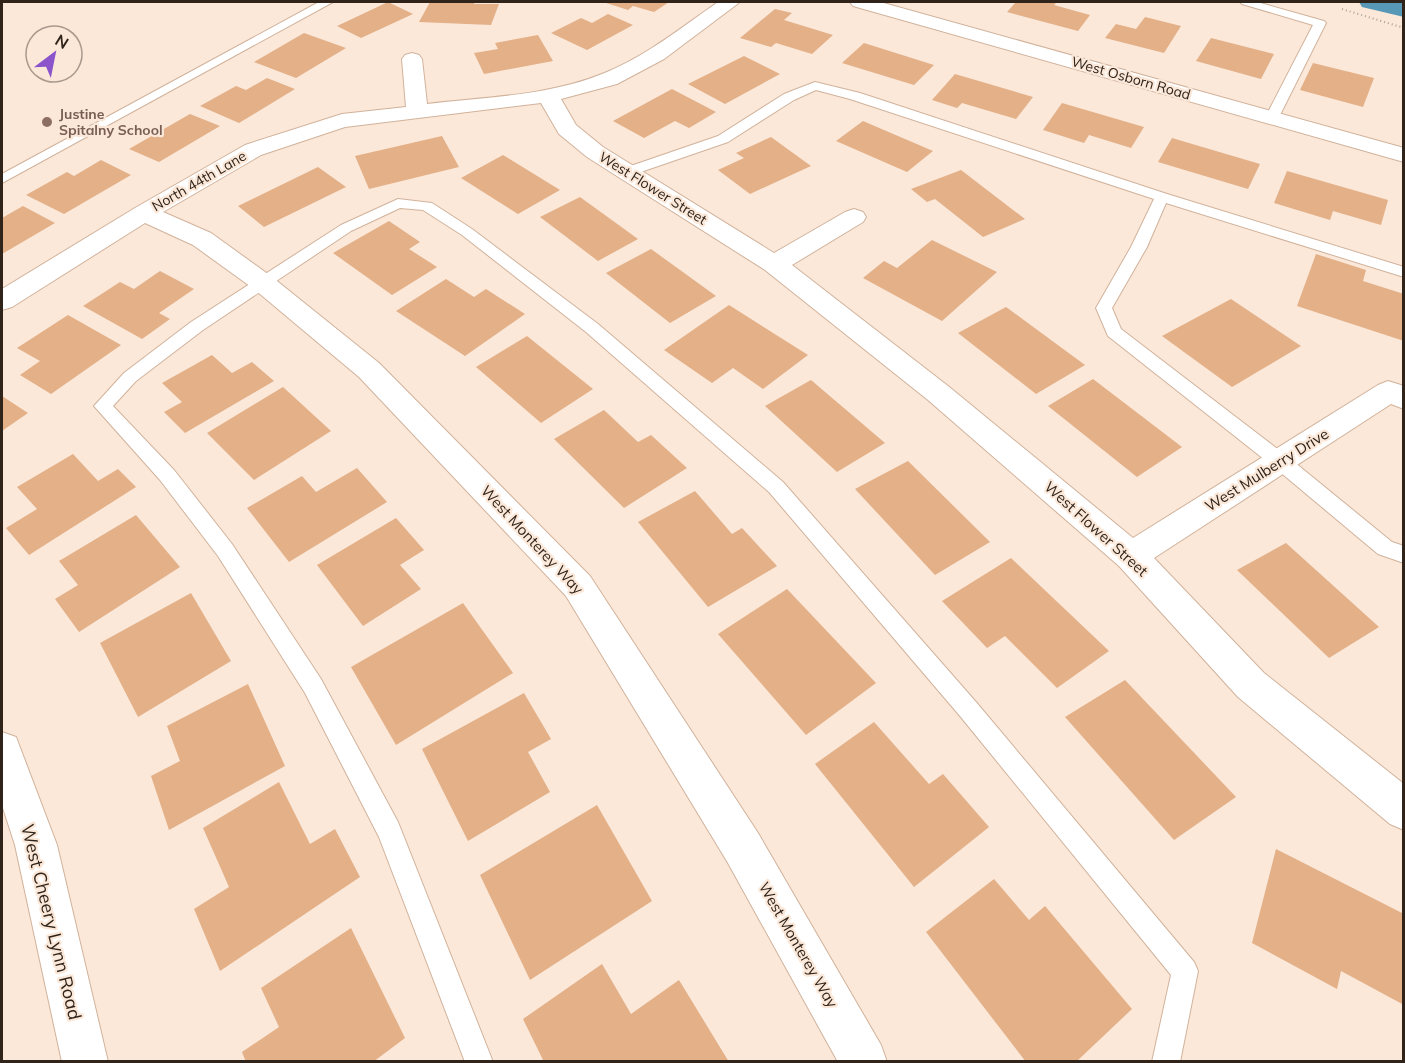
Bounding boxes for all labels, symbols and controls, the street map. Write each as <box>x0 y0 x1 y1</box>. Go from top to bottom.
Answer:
north arrow <box>24 24 84 84</box>
text: N <box>52 30 72 53</box>
street label: West Osborn Road <box>1069 52 1193 104</box>
place label: Justine Spitalny School <box>59 105 163 139</box>
marker: Justine Spitalny School <box>40 115 54 129</box>
street label: North 44th Lane <box>149 147 249 215</box>
street label: West Flower Street <box>596 148 710 229</box>
street label: West Mulberry Drive <box>1201 424 1332 515</box>
street label: West Flower Street <box>1041 477 1152 580</box>
street label: West Monterey Way <box>477 481 588 598</box>
street label: West Cheery Lynn Road <box>16 822 87 1022</box>
street label: West Monterey Way <box>755 878 842 1011</box>

